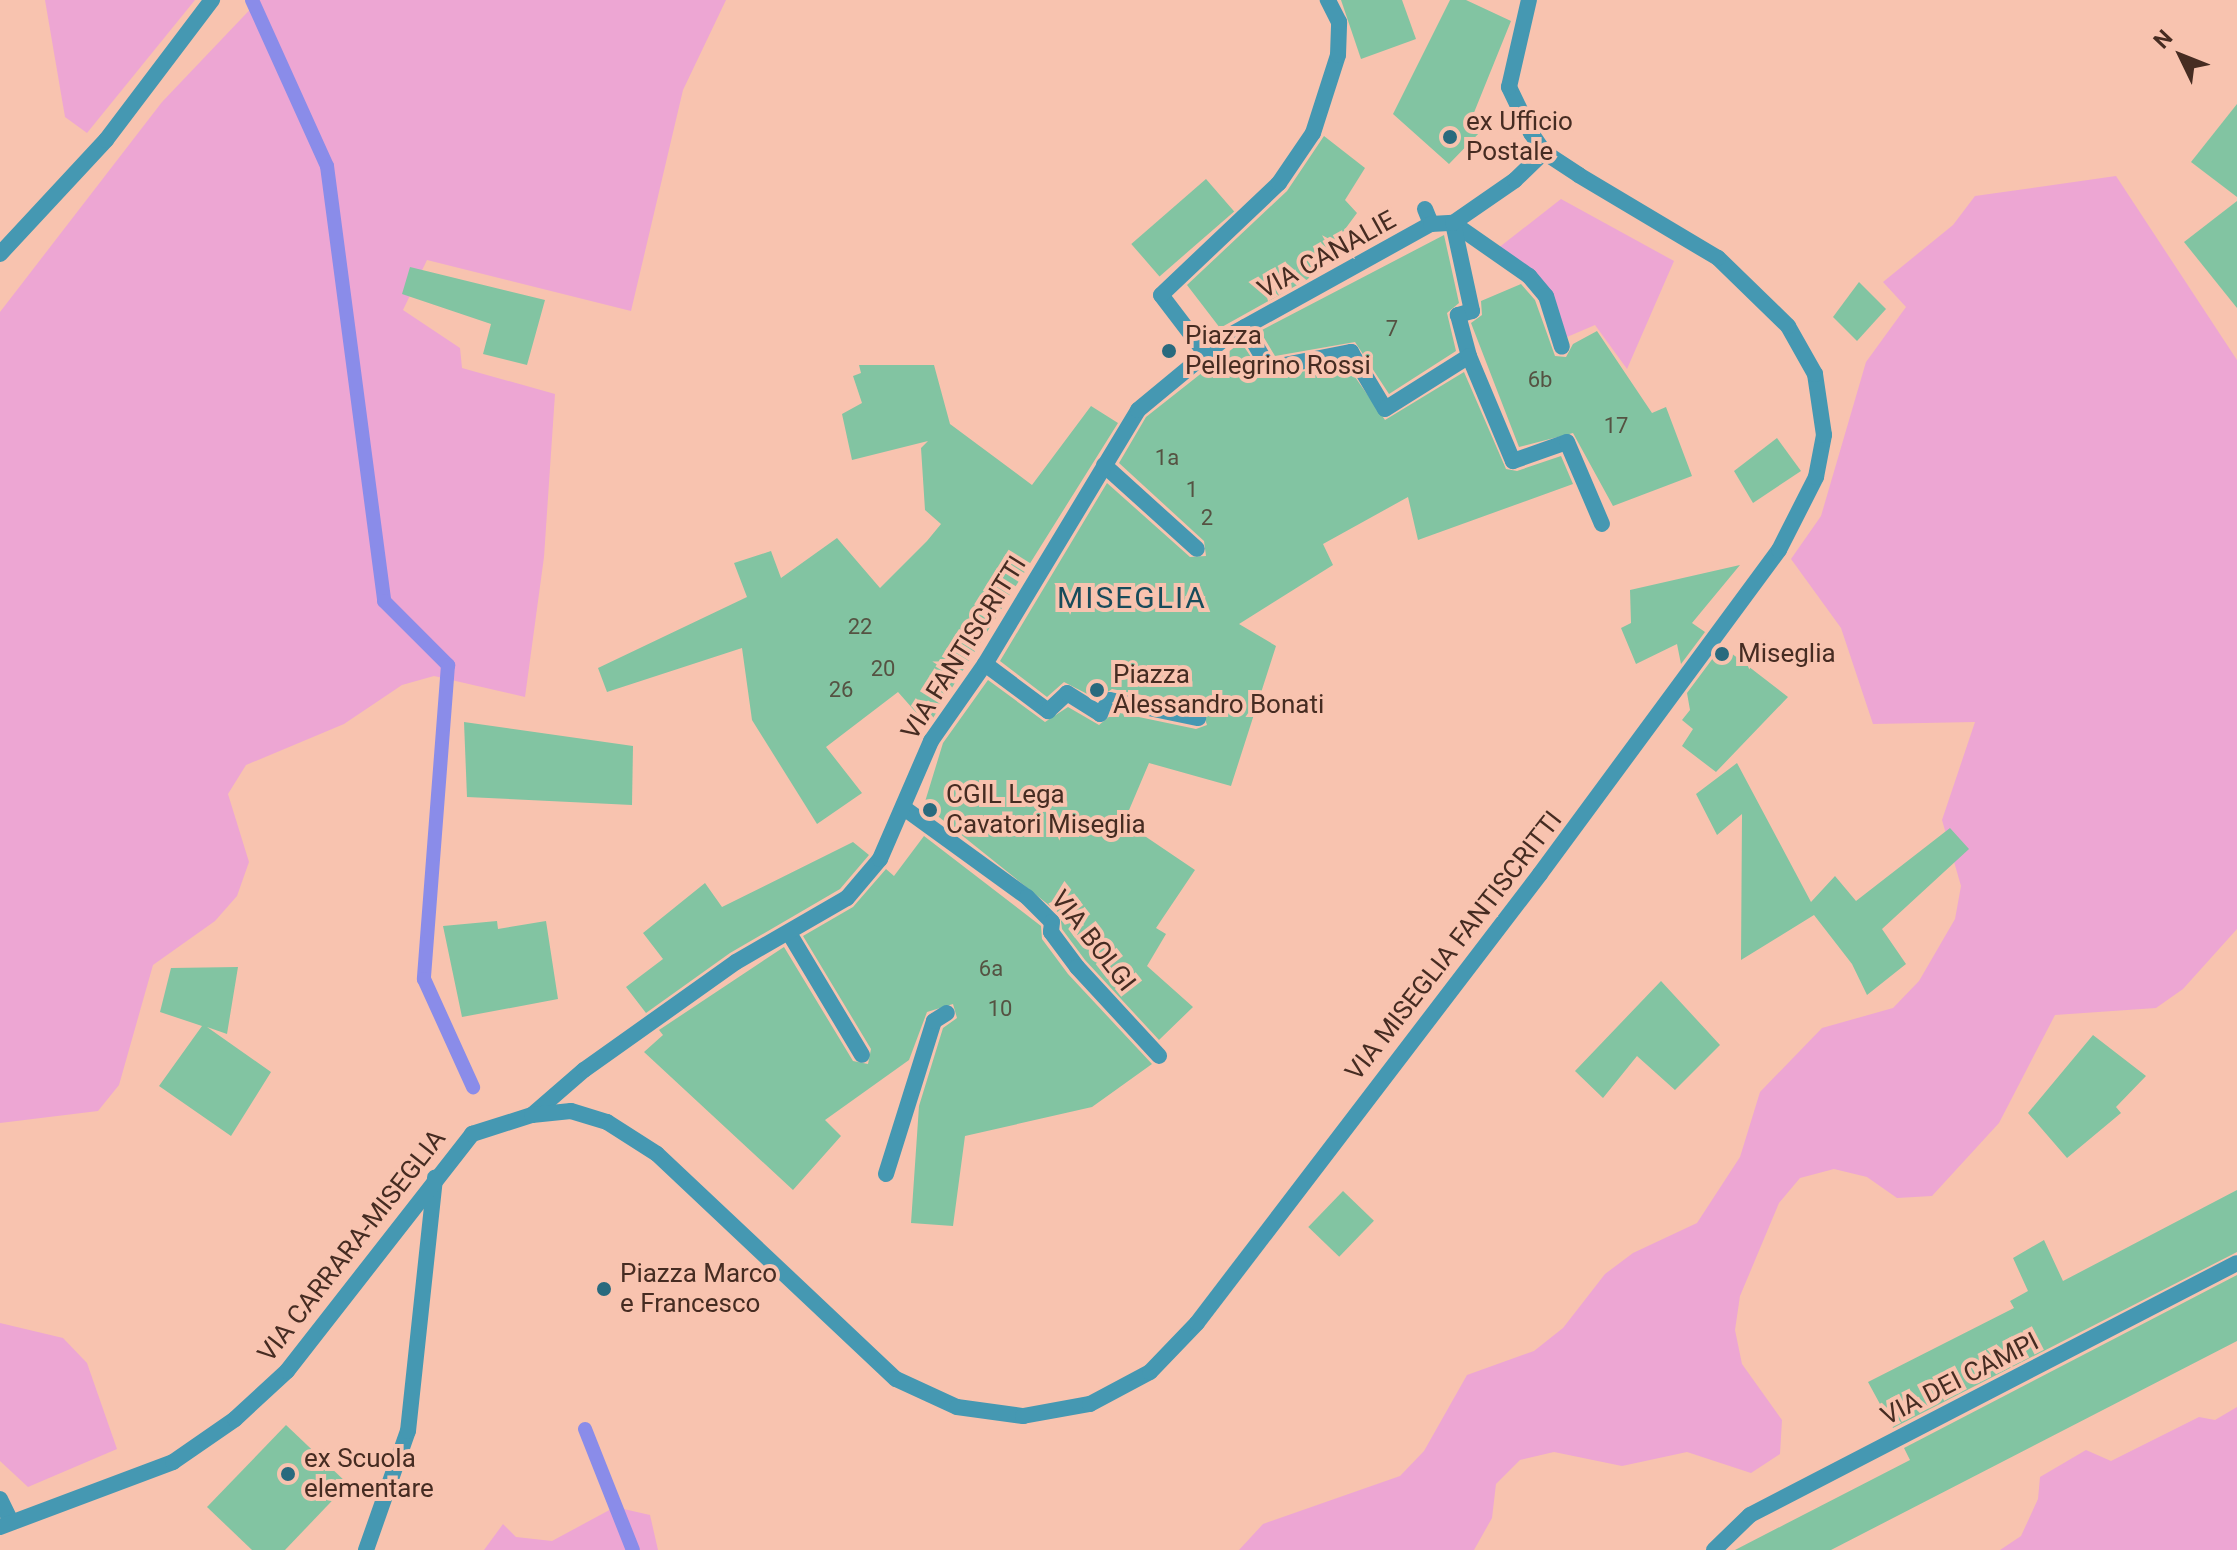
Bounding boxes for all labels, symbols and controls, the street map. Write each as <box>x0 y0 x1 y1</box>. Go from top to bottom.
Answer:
north arrow <box>2141 16 2221 96</box>
text: N <box>2149 25 2178 53</box>
place label: ex Ufficio Postale <box>1466 106 1573 168</box>
marker: ex Ufficio Postale <box>1441 128 1459 146</box>
street label: VIA CANALIE <box>1253 204 1401 306</box>
house number: 7 <box>1386 316 1398 342</box>
place label: Piazza Pellegrino Rossi <box>1185 320 1371 382</box>
marker: Piazza Pellegrino Rossi <box>1160 342 1178 360</box>
house number: 6b <box>1528 367 1552 393</box>
house number: 17 <box>1604 413 1628 439</box>
house number: 1a <box>1155 445 1179 471</box>
house number: 1 <box>1186 477 1198 503</box>
house number: 2 <box>1201 505 1213 531</box>
street label: VIA FANTISCRITTI <box>895 550 1033 746</box>
district label: MISEGLIA <box>1057 580 1207 616</box>
house number: 22 <box>848 614 872 640</box>
place label: Miseglia <box>1738 638 1836 670</box>
marker: Miseglia <box>1713 645 1731 663</box>
house number: 20 <box>871 656 895 682</box>
place label: Piazza Alessandro Bonati <box>1113 659 1324 720</box>
house number: 26 <box>829 677 853 703</box>
marker: Piazza Alessandro Bonati <box>1088 681 1106 699</box>
place label: CGIL Lega Cavatori Miseglia <box>946 779 1146 840</box>
marker: CGIL Lega Cavatori Miseglia <box>921 801 939 819</box>
street label: VIA MISEGLIA FANTISCRITTI <box>1339 805 1569 1087</box>
street label: VIA BOLGI <box>1044 884 1142 998</box>
house number: 6a <box>979 956 1003 982</box>
house number: 10 <box>988 996 1012 1022</box>
street label: VIA CARRARA-MISEGLIA <box>252 1124 452 1368</box>
place label: Piazza Marco e Francesco <box>620 1258 777 1320</box>
marker: Piazza Marco e Francesco <box>595 1280 613 1298</box>
street label: VIA DEI CAMPI <box>1876 1326 2044 1432</box>
place label: ex Scuola elementare <box>304 1443 434 1504</box>
marker: ex Scuola elementare <box>279 1465 297 1483</box>

